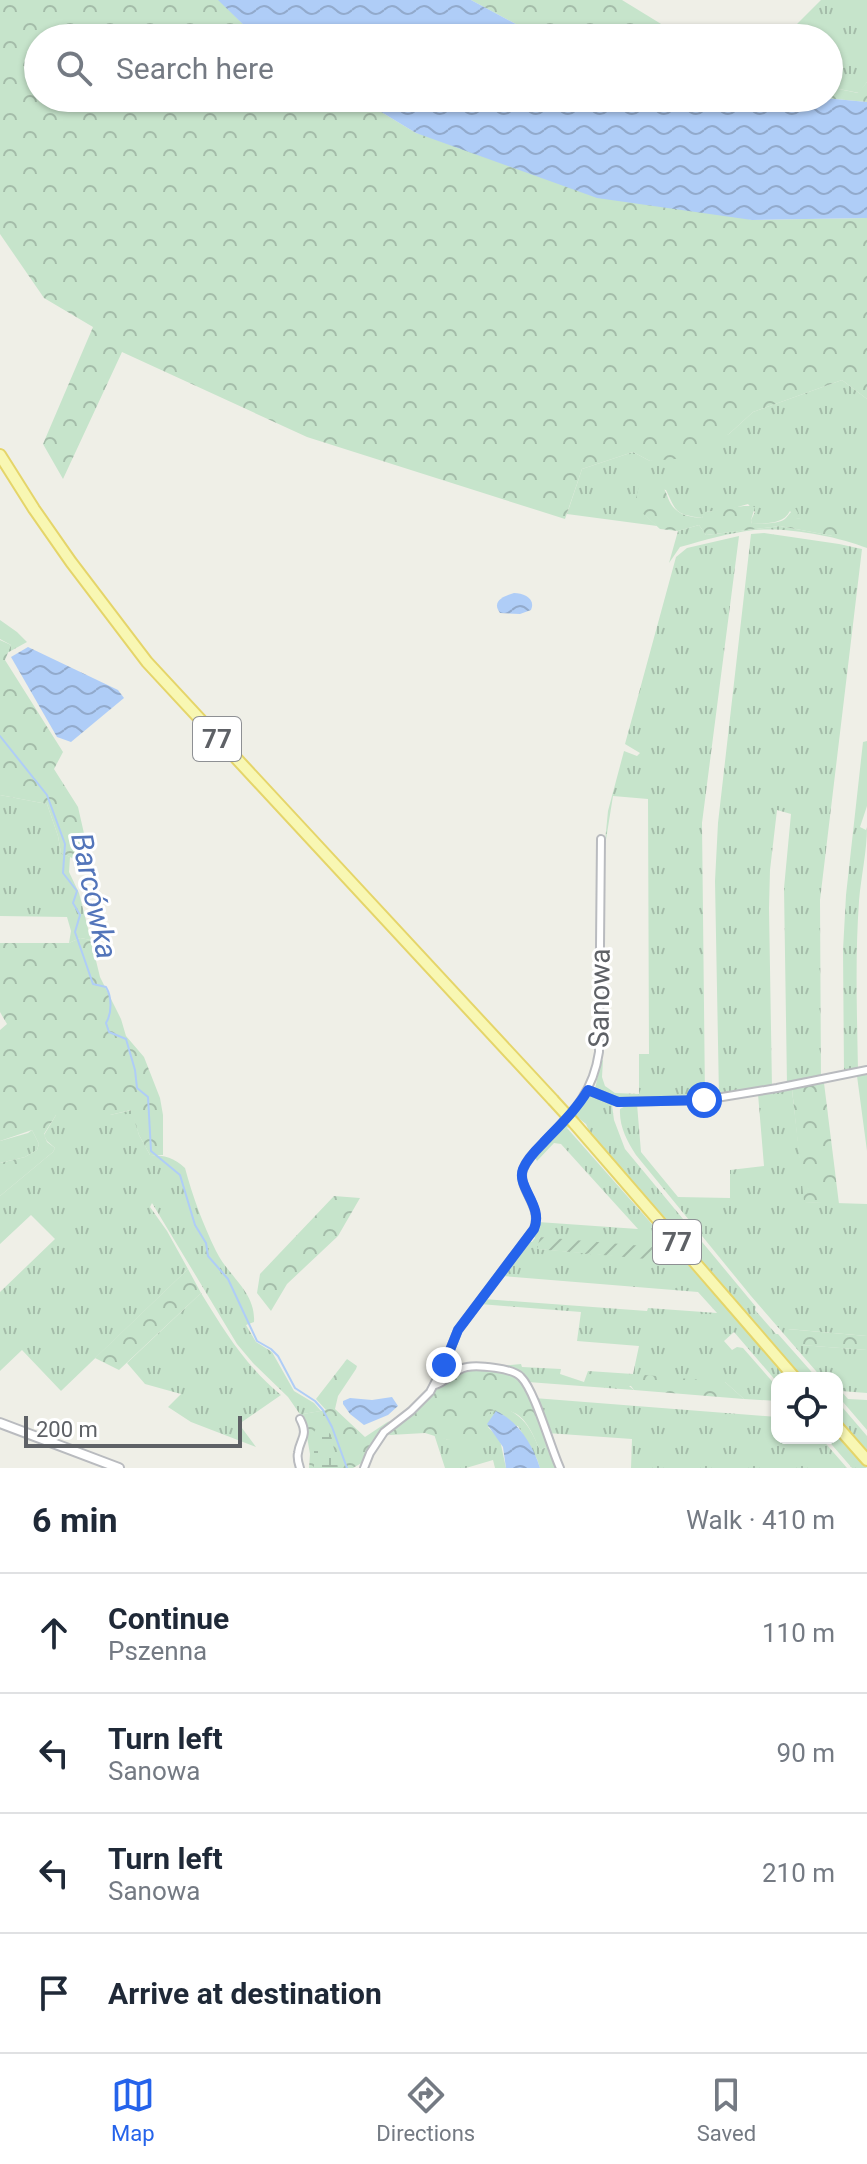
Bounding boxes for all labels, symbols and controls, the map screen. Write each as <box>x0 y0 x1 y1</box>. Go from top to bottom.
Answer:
search box <box>24 24 843 112</box>
icon: search <box>52 46 96 90</box>
text: Search here <box>116 51 274 86</box>
road number: 77 <box>193 717 241 761</box>
water label: Barcówka <box>64 830 125 962</box>
street label: Sanowa <box>582 948 617 1048</box>
route start <box>686 1082 722 1118</box>
road number: 77 <box>653 1220 701 1264</box>
route end <box>426 1347 462 1383</box>
map controls <box>771 1372 843 1444</box>
button: locate <box>771 1372 843 1444</box>
scale bar <box>24 1412 242 1448</box>
text: 200 m <box>36 1417 98 1442</box>
text: 6 min <box>32 1500 117 1540</box>
text: Walk · 410 m <box>686 1505 835 1535</box>
text: Continue <box>108 1601 229 1636</box>
icon: ahead <box>32 1611 76 1655</box>
text: 110 m <box>762 1618 835 1648</box>
text: Pszenna <box>108 1636 207 1666</box>
text: Turn left <box>108 1721 223 1756</box>
icon: left <box>32 1731 76 1775</box>
text: 90 m <box>777 1738 835 1768</box>
text: Sanowa <box>108 1756 200 1786</box>
text: Turn left <box>108 1841 223 1876</box>
icon: left <box>32 1851 76 1895</box>
text: 210 m <box>762 1858 835 1888</box>
text: Sanowa <box>108 1876 200 1906</box>
icon: arrive <box>32 1971 76 2015</box>
text: Arrive at destination <box>108 1976 382 2011</box>
tab: Map <box>111 2073 155 2146</box>
tab: Directions <box>376 2073 475 2146</box>
tab: Saved <box>697 2073 756 2146</box>

